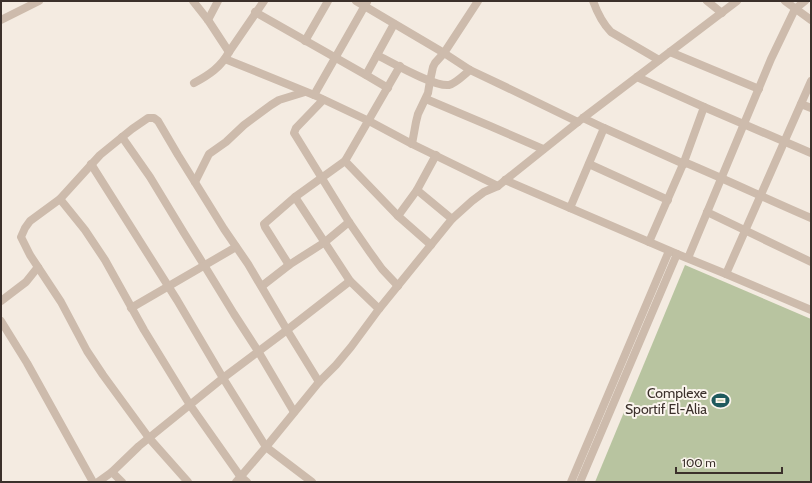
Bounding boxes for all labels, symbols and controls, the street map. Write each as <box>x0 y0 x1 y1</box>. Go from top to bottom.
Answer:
place label: Complexe Sportif El-Alia <box>625 384 707 418</box>
sports icon: Complexe Sportif El-Alia <box>710 391 730 411</box>
scale bar <box>676 449 782 475</box>
text: 100 m <box>682 455 716 470</box>

